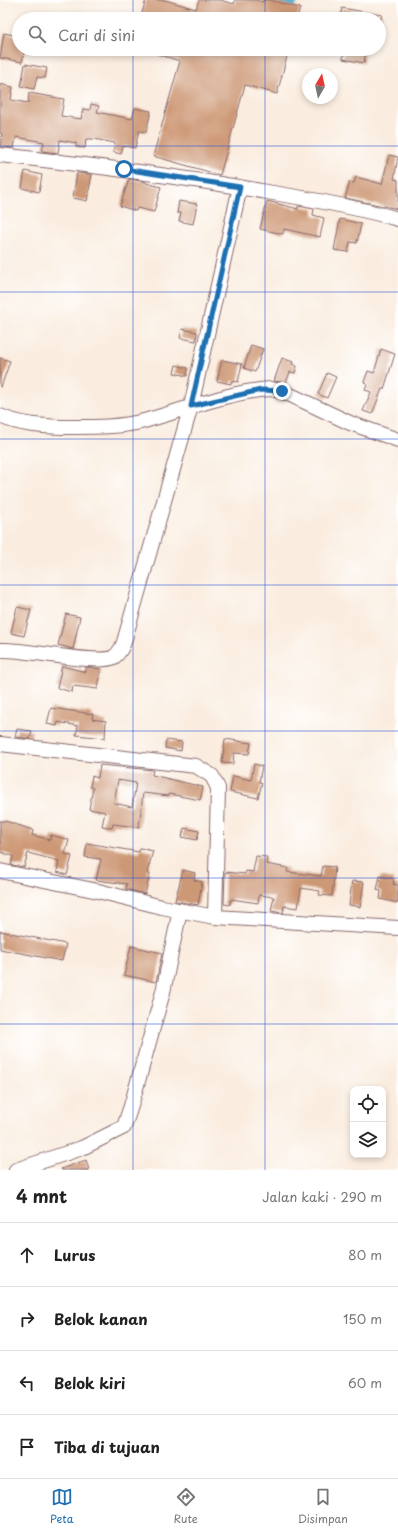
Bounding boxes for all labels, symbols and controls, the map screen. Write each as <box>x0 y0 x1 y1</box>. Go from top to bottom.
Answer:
search box <box>12 12 386 56</box>
icon: search <box>26 23 48 45</box>
text: Cari di sini <box>58 23 135 46</box>
north arrow <box>302 68 338 104</box>
route start <box>115 160 133 178</box>
route end <box>273 382 291 400</box>
map controls <box>350 1086 386 1158</box>
button: locate <box>350 1086 386 1122</box>
button: layers <box>350 1122 386 1158</box>
text: 4 mnt <box>16 1183 67 1209</box>
text: Jalan kaki · 290 m <box>262 1187 382 1206</box>
text: Lurus <box>54 1243 95 1266</box>
icon: ahead <box>16 1244 38 1266</box>
text: 80 m <box>348 1245 382 1264</box>
text: Belok kanan <box>54 1307 148 1330</box>
icon: right <box>16 1308 38 1330</box>
text: 150 m <box>343 1309 382 1328</box>
text: Belok kiri <box>54 1371 125 1394</box>
icon: left <box>16 1372 38 1394</box>
text: 60 m <box>348 1373 382 1392</box>
text: Tiba di tujuan <box>54 1435 160 1458</box>
icon: arrive <box>16 1436 38 1458</box>
tab: Peta <box>50 1486 74 1527</box>
tab: Rute <box>174 1486 198 1527</box>
tab: Disimpan <box>298 1486 348 1527</box>

